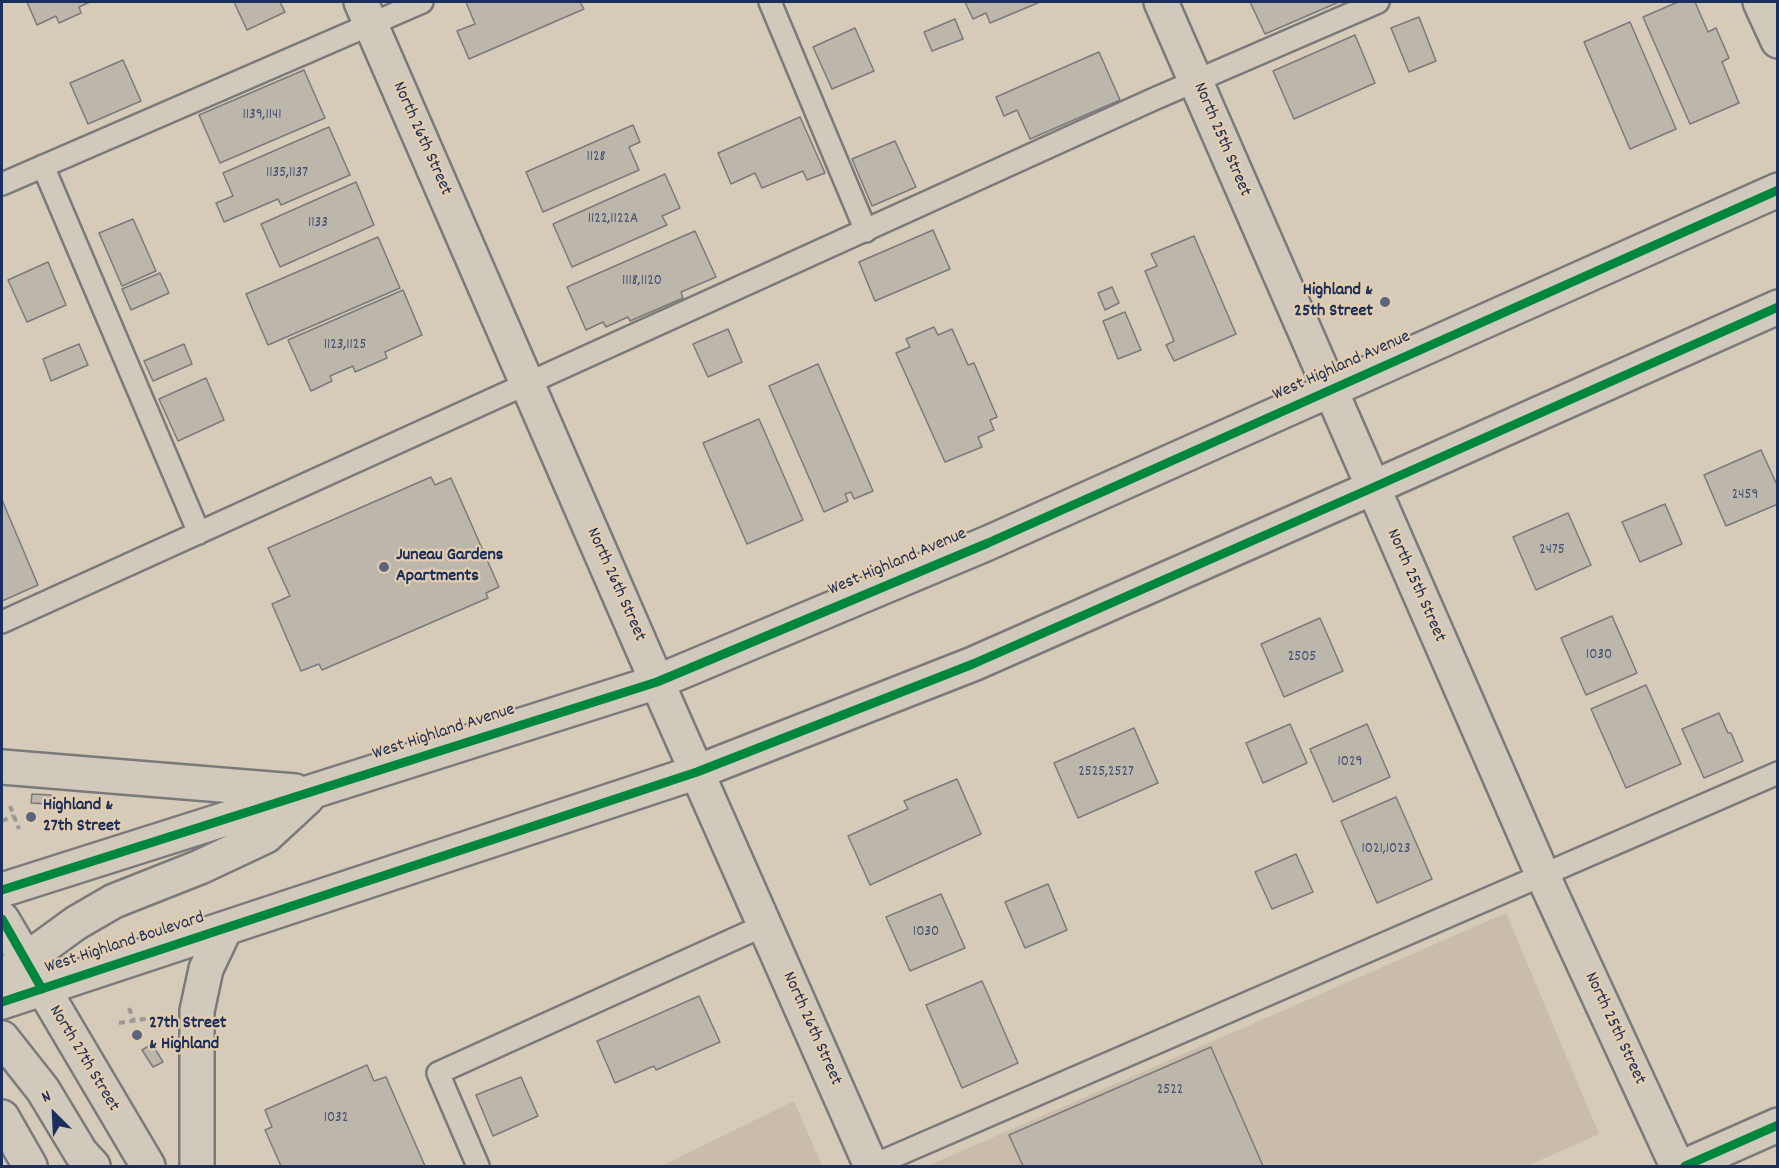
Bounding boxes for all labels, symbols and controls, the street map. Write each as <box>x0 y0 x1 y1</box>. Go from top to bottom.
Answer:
street label: North 26th Street <box>386 79 456 199</box>
street label: North 25th Street <box>1187 80 1255 200</box>
house number: 1139,1141 <box>242 107 282 125</box>
house number: 1128 <box>586 149 606 167</box>
house number: 1135,1137 <box>266 165 308 183</box>
house number: 1122,1122A <box>588 211 638 229</box>
house number: 1133 <box>308 215 328 233</box>
house number: 1118,1120 <box>622 273 662 291</box>
place label: Highland & 25th Street <box>1294 281 1373 324</box>
marker: Highland & 25th Street <box>1378 295 1392 309</box>
street label: West Highland Avenue <box>1270 327 1414 407</box>
house number: 1123,1125 <box>324 337 366 355</box>
house number: 2459 <box>1732 487 1758 505</box>
street label: West Highland Avenue <box>826 524 970 602</box>
street label: North 26th Street <box>580 525 650 645</box>
street label: North 25th Street <box>1380 526 1450 646</box>
house number: 2475 <box>1539 542 1565 560</box>
place label: Juneau Gardens Apartments <box>396 546 503 588</box>
marker: Juneau Gardens Apartments <box>377 560 391 574</box>
house number: 1030 <box>1586 647 1612 665</box>
house number: 2505 <box>1288 649 1316 667</box>
street label: West Highland Avenue <box>370 700 518 766</box>
house number: 1029 <box>1338 754 1362 772</box>
house number: 2525,2527 <box>1078 764 1134 782</box>
place label: Highland & 27th Street <box>43 796 121 838</box>
marker: Highland & 27th Street <box>24 810 38 824</box>
house number: 1021,1023 <box>1362 841 1410 859</box>
street label: West Highland Boulevard <box>43 908 207 980</box>
house number: 1030 <box>913 924 939 942</box>
street label: North 26th Street <box>776 969 846 1089</box>
street label: North 25th Street <box>1579 969 1649 1089</box>
street label: North 27th Street <box>43 1002 123 1116</box>
place label: 27th Street & Highland <box>149 1014 227 1056</box>
marker: 27th Street & Highland <box>130 1028 144 1042</box>
house number: 2522 <box>1157 1082 1183 1100</box>
north arrow <box>24 1084 84 1144</box>
house number: 1032 <box>324 1110 348 1128</box>

